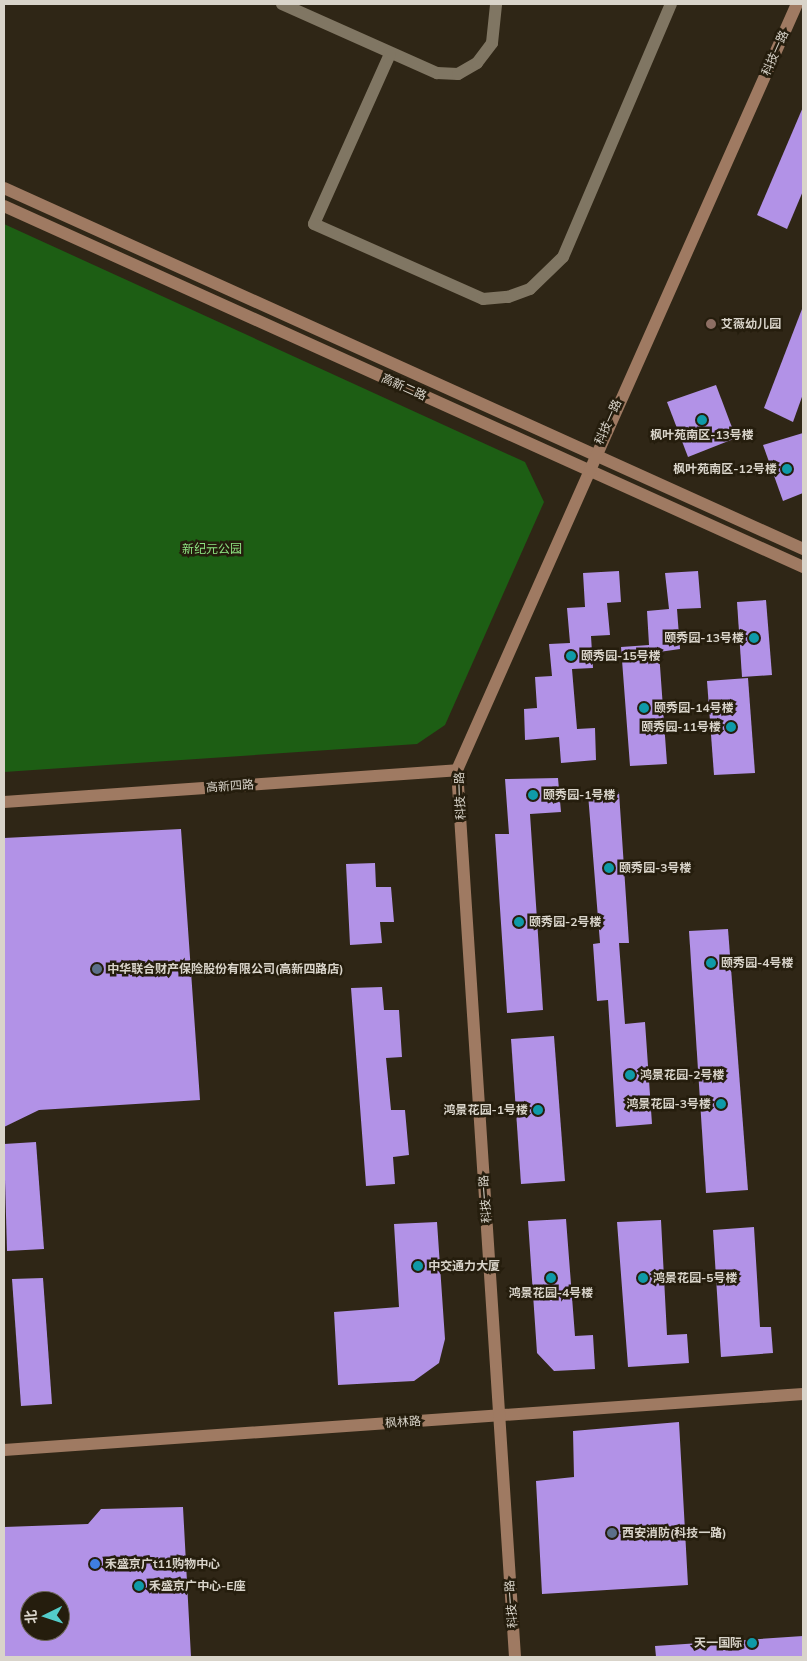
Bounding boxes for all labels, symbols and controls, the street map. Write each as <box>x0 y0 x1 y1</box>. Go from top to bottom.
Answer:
street label: 科技一路 <box>759 28 791 78</box>
place label: 艾薇幼儿园 <box>721 317 781 331</box>
marker: 艾薇幼儿园 <box>705 318 717 330</box>
street label: 高新二路 <box>379 371 429 403</box>
street label: 科技一路 <box>592 397 624 447</box>
marker: 枫叶苑南区-13号楼 <box>696 414 708 426</box>
place label: 枫叶苑南区-13号楼 <box>650 428 754 442</box>
place label: 枫叶苑南区-12号楼 <box>673 462 777 476</box>
marker: 枫叶苑南区-12号楼 <box>781 463 793 475</box>
park label: 新纪元公园 <box>182 542 242 556</box>
place label: 颐秀园-13号楼 <box>664 631 744 645</box>
marker: 颐秀园-13号楼 <box>748 632 760 644</box>
place label: 颐秀园-15号楼 <box>581 649 661 663</box>
marker: 颐秀园-15号楼 <box>565 650 577 662</box>
place label: 颐秀园-14号楼 <box>654 701 734 715</box>
marker: 颐秀园-14号楼 <box>638 702 650 714</box>
place label: 颐秀园-11号楼 <box>641 720 721 734</box>
marker: 颐秀园-11号楼 <box>725 721 737 733</box>
street label: 科技一路 <box>452 772 468 820</box>
street label: 高新四路 <box>206 777 254 795</box>
place label: 颐秀园-1号楼 <box>543 788 615 802</box>
marker: 颐秀园-1号楼 <box>527 789 539 801</box>
place label: 颐秀园-3号楼 <box>619 861 691 875</box>
marker: 颐秀园-3号楼 <box>603 862 615 874</box>
place label: 颐秀园-2号楼 <box>529 915 601 929</box>
marker: 颐秀园-2号楼 <box>513 916 525 928</box>
place label: 颐秀园-4号楼 <box>721 956 793 970</box>
marker: 颐秀园-4号楼 <box>705 957 717 969</box>
place label: 中华联合财产保险股份有限公司(高新四路店) <box>107 962 344 976</box>
marker: 中华联合财产保险股份有限公司(高新四路店) <box>91 963 103 975</box>
place label: 鸿景花园-2号楼 <box>640 1068 724 1082</box>
marker: 鸿景花园-2号楼 <box>624 1069 636 1081</box>
place label: 鸿景花园-3号楼 <box>627 1097 711 1111</box>
marker: 鸿景花园-3号楼 <box>715 1098 727 1110</box>
place label: 鸿景花园-1号楼 <box>444 1103 528 1117</box>
marker: 鸿景花园-1号楼 <box>532 1104 544 1116</box>
street label: 科技一路 <box>476 1175 494 1223</box>
place label: 中交通力大厦 <box>428 1259 500 1273</box>
marker: 中交通力大厦 <box>412 1260 424 1272</box>
place label: 鸿景花园-5号楼 <box>653 1271 737 1285</box>
marker: 鸿景花园-4号楼 <box>545 1272 557 1284</box>
marker: 鸿景花园-5号楼 <box>637 1272 649 1284</box>
place label: 鸿景花园-4号楼 <box>509 1286 593 1300</box>
street label: 枫林路 <box>385 1414 421 1430</box>
place label: 西安消防(科技一路) <box>622 1526 727 1540</box>
marker: 西安消防(科技一路) <box>606 1527 618 1539</box>
place label: 禾盛京广t11购物中心 <box>105 1557 220 1571</box>
marker: 禾盛京广t11购物中心 <box>89 1558 101 1570</box>
place label: 禾盛京广中心-E座 <box>149 1579 245 1593</box>
marker: 禾盛京广中心-E座 <box>133 1580 145 1592</box>
street label: 科技一路 <box>502 1580 520 1628</box>
north arrow <box>20 1591 70 1641</box>
text: 北 <box>22 1609 41 1625</box>
place label: 天一国际 <box>694 1636 742 1650</box>
marker: 天一国际 <box>746 1637 758 1649</box>

